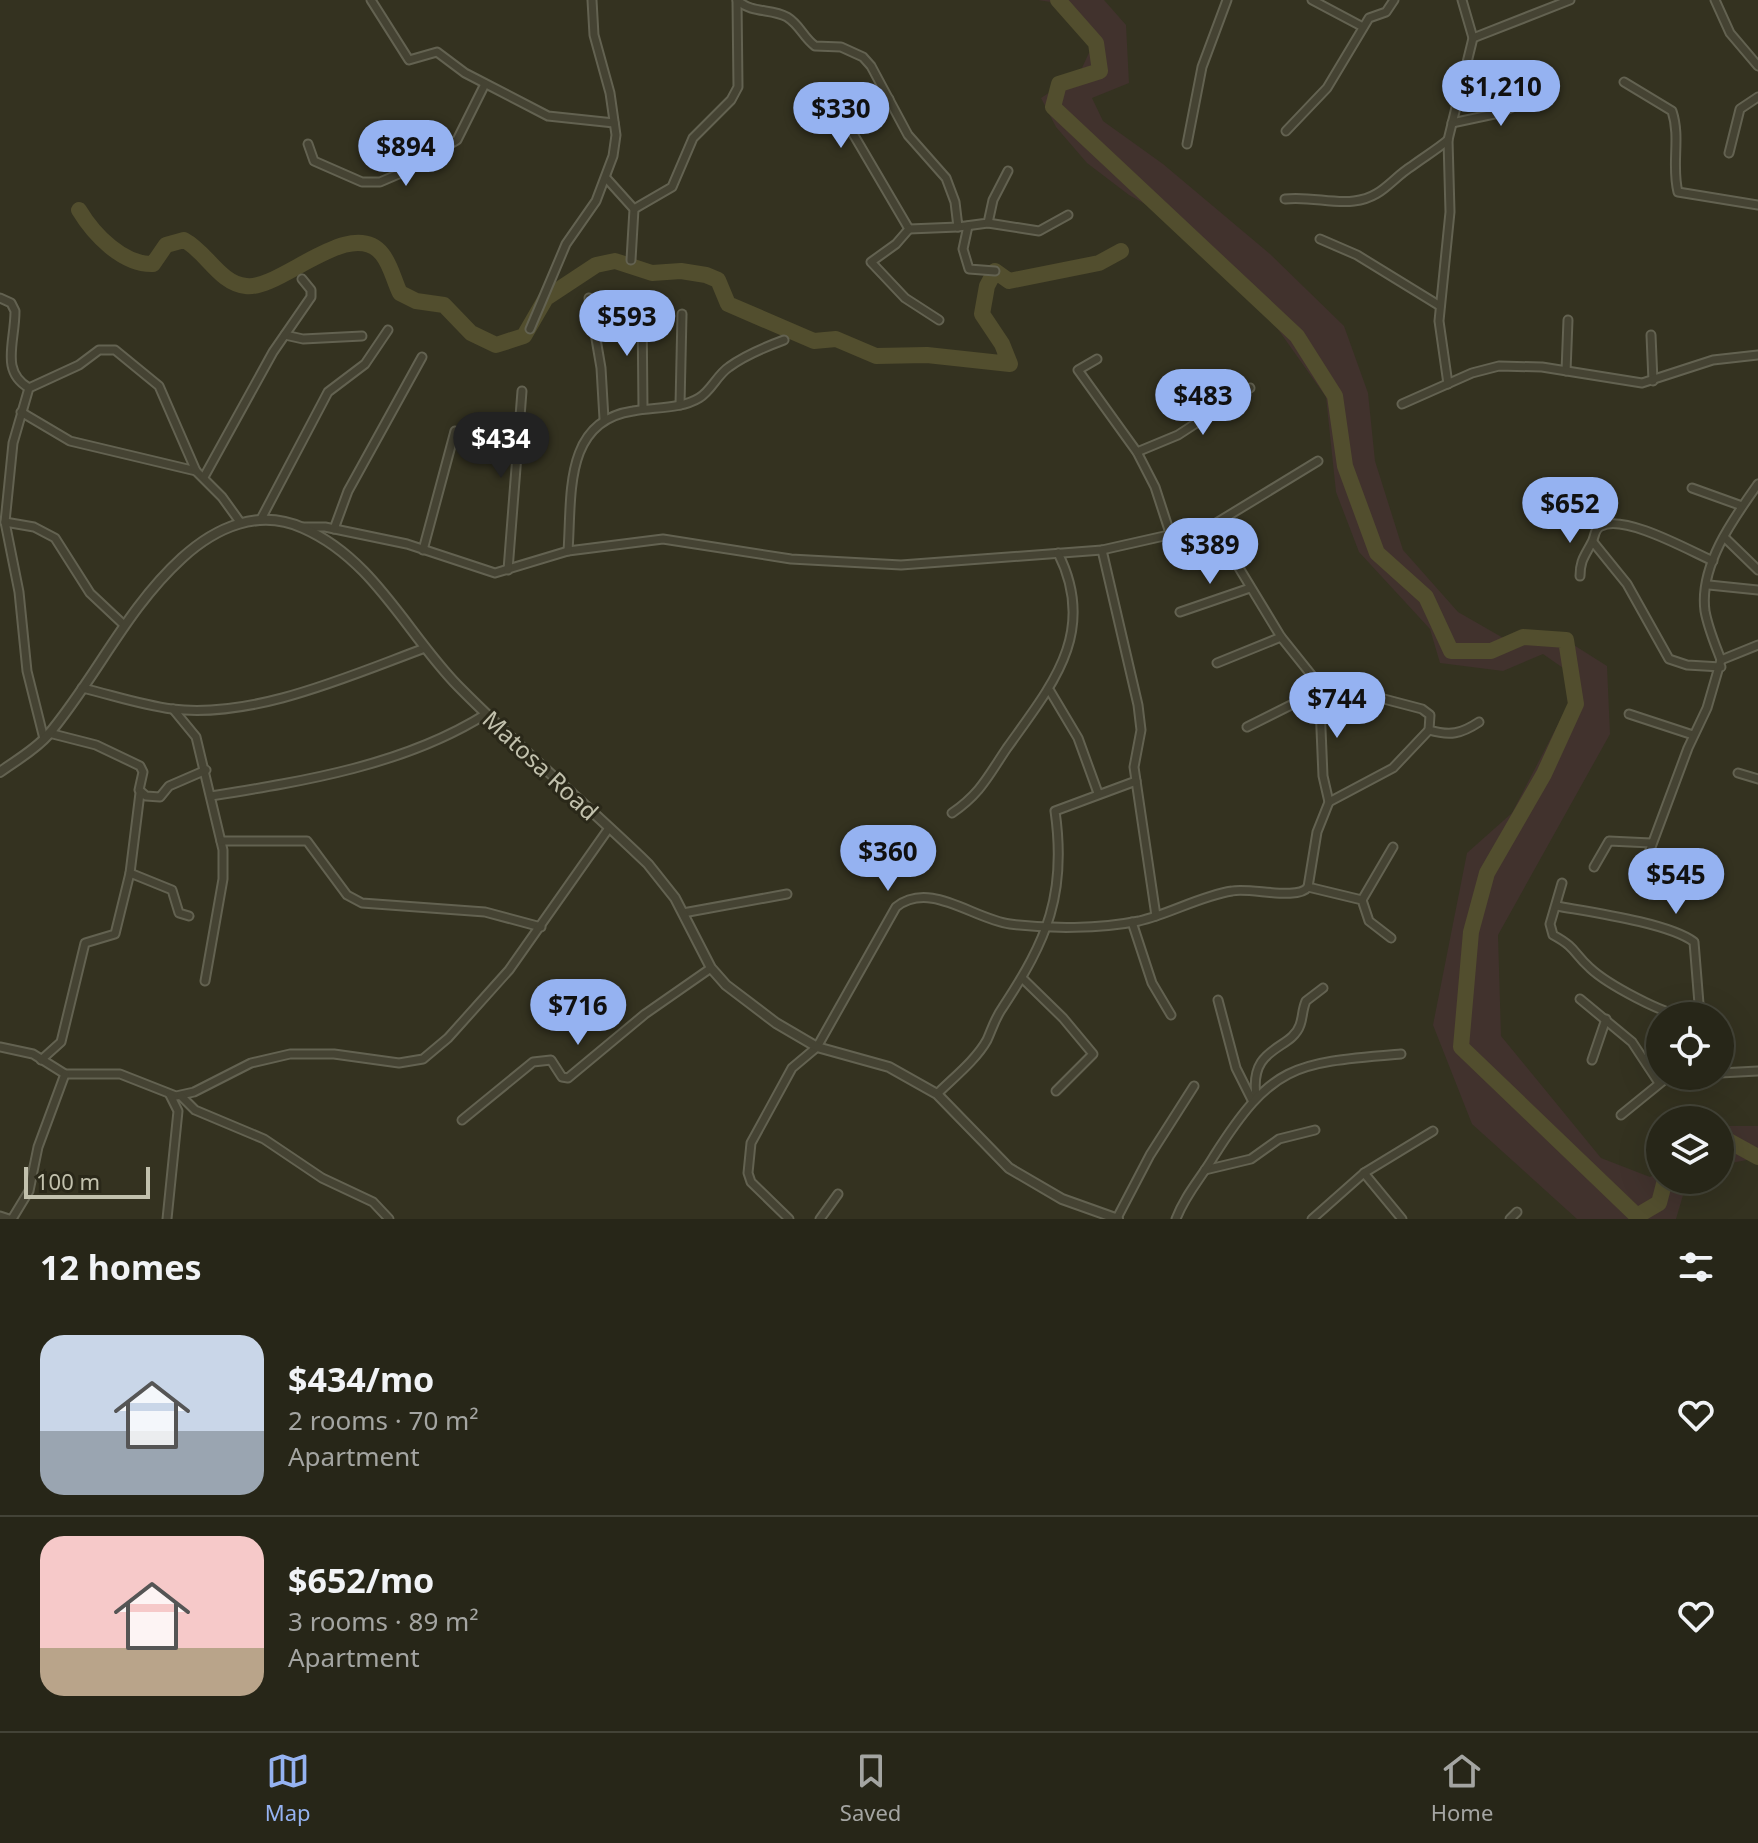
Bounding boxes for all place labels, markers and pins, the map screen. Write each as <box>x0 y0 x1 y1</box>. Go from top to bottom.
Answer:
pin: $1,210 <box>1436 60 1566 128</box>
pin: $330 <box>794 82 888 150</box>
pin: $894 <box>359 120 453 188</box>
pin: $593 <box>580 290 674 358</box>
pin: $483 <box>1156 369 1250 437</box>
pin: $434 <box>454 412 548 480</box>
pin: $652 <box>1523 477 1617 545</box>
pin: $389 <box>1163 518 1257 586</box>
pin: $744 <box>1290 672 1384 740</box>
pin: $360 <box>841 825 935 893</box>
pin: $545 <box>1629 848 1723 916</box>
pin: $716 <box>531 979 625 1047</box>

